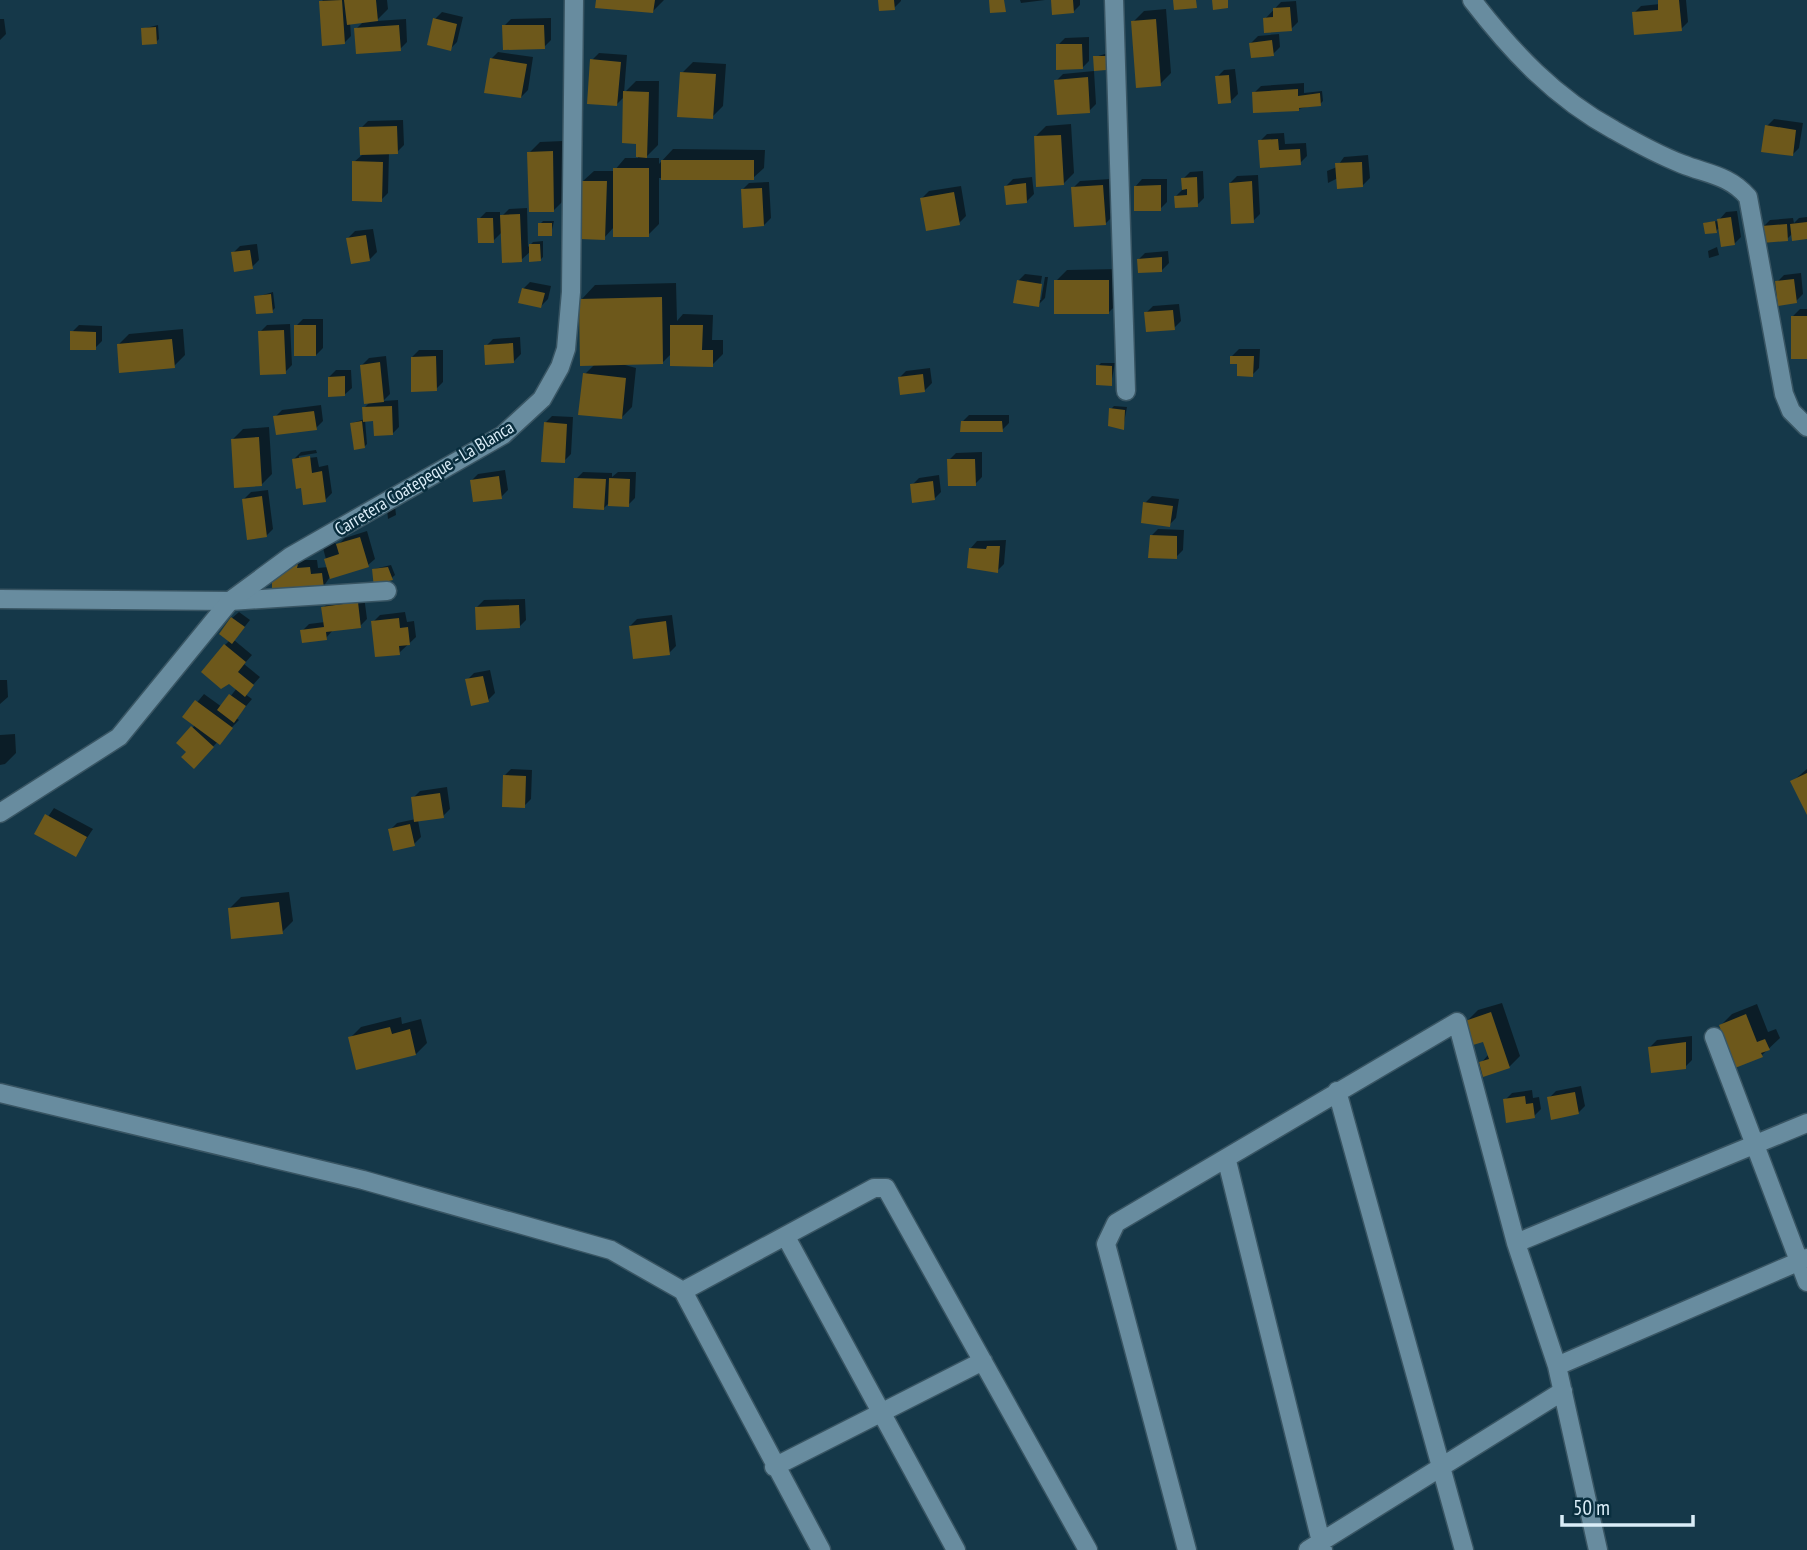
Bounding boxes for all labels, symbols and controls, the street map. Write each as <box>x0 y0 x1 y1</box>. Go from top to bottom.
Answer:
street label: Carretera Coatepeque - La Blanca <box>330 415 518 541</box>
scale bar <box>1562 1484 1693 1528</box>
text: 50 m <box>1573 1494 1610 1521</box>

